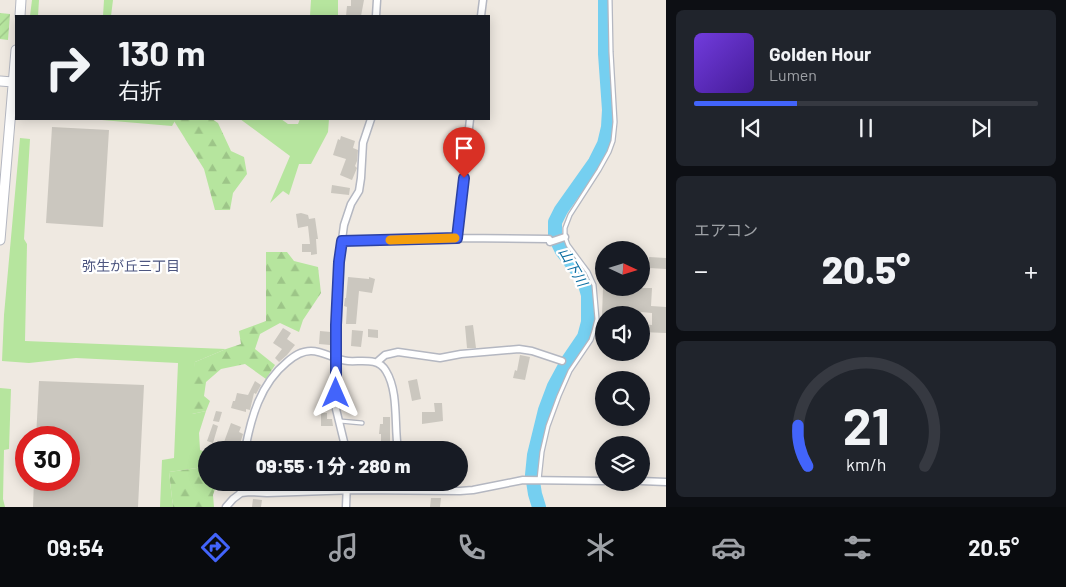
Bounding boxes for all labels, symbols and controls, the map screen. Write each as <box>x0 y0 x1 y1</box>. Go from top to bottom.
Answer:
text: 130 m <box>118 31 205 73</box>
icon: right <box>35 35 100 100</box>
text: Golden Hour <box>769 42 871 65</box>
text: Lumen <box>769 65 817 84</box>
text: 右折 <box>118 77 162 103</box>
icon: previous <box>737 114 765 142</box>
icon: pause <box>852 114 880 142</box>
icon: next <box>967 114 995 142</box>
pin <box>443 127 485 178</box>
icon: arrive <box>450 134 478 162</box>
text: エアコン <box>694 220 758 239</box>
north arrow <box>595 241 650 296</box>
map controls <box>595 241 650 491</box>
water label: 山下川 <box>556 244 592 291</box>
text: 20.5° <box>822 246 910 292</box>
text: − <box>694 253 708 287</box>
text: + <box>1024 253 1038 287</box>
district label: 弥生が丘三丁目 <box>82 257 180 274</box>
button: sound <box>595 306 650 361</box>
position arrow <box>309 366 361 418</box>
button: search <box>595 371 650 426</box>
text: 21 <box>842 393 890 455</box>
speed limit sign: 30 <box>15 426 80 491</box>
button: layers <box>595 436 650 491</box>
text: km/h <box>846 453 886 475</box>
text: 09:55 · 1 分 · 280 m <box>256 454 410 477</box>
icon: directions <box>198 530 233 565</box>
icon: music <box>326 530 361 565</box>
icon: phone <box>454 530 489 565</box>
icon: climate <box>583 530 618 565</box>
icon: car <box>711 530 746 565</box>
icon: filters <box>840 530 875 565</box>
text: 09:54 <box>47 534 104 560</box>
text: 20.5° <box>968 534 1019 560</box>

